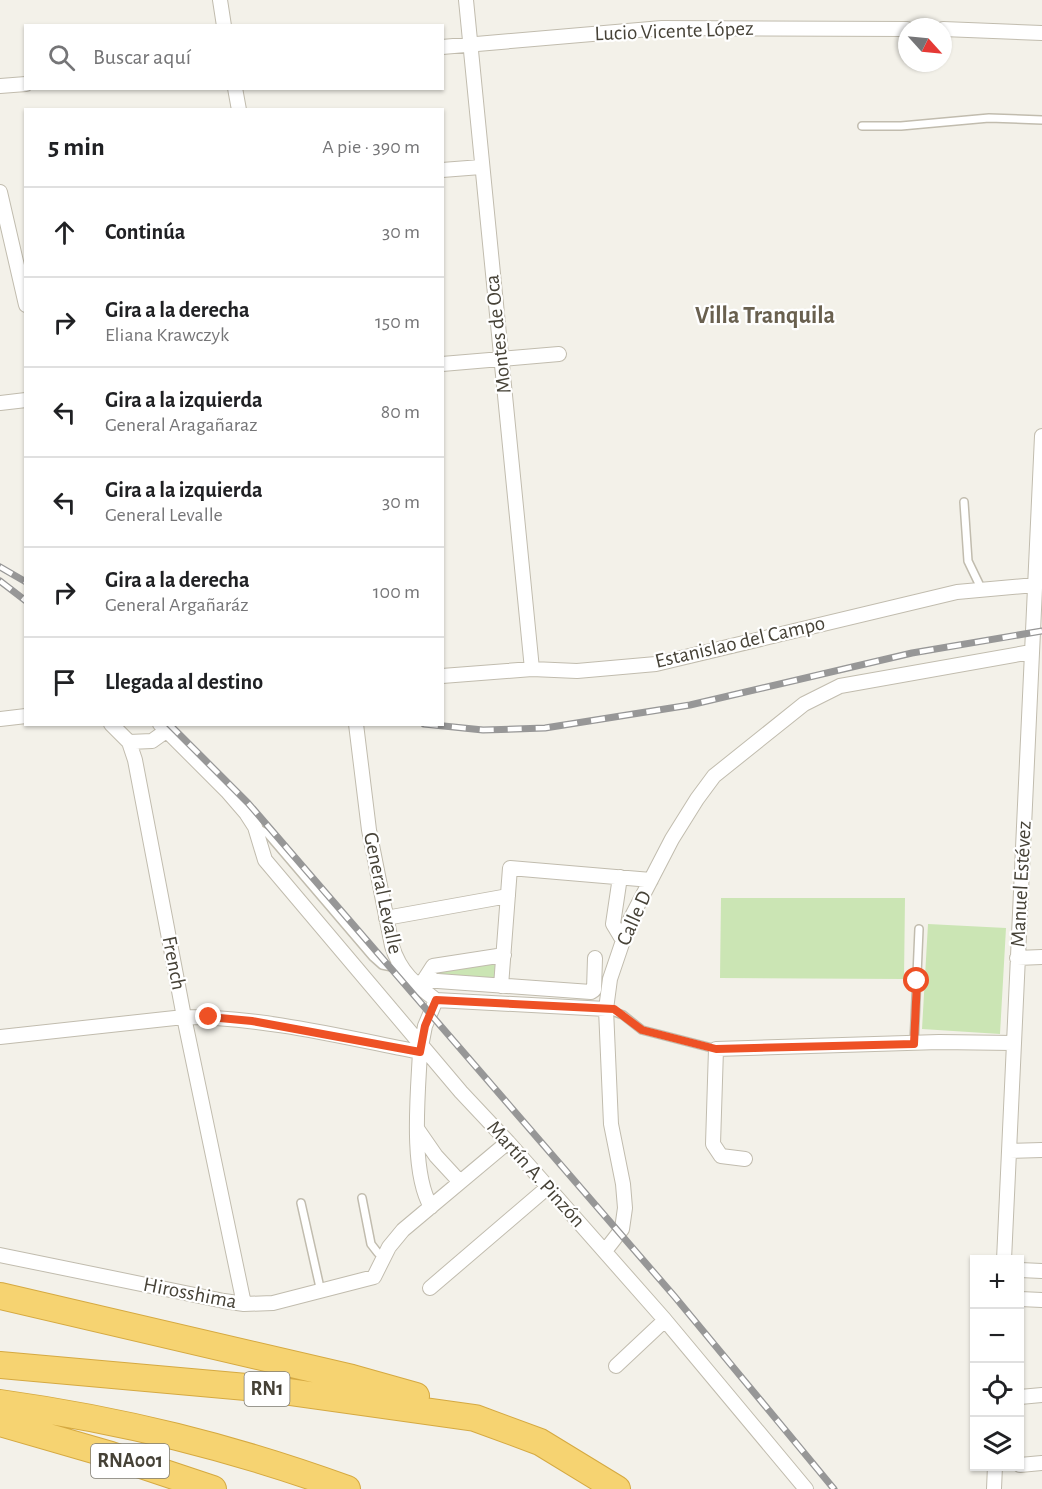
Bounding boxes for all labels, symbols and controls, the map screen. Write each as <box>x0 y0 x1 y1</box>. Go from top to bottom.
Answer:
street label: Lucio Vicente López <box>594 18 754 44</box>
north arrow <box>898 18 952 72</box>
search box <box>24 24 444 90</box>
icon: search <box>45 41 78 74</box>
text: Buscar aquí <box>93 46 191 68</box>
text: 5 min <box>48 134 105 160</box>
text: A pie · 390 m <box>322 137 420 157</box>
icon: ahead <box>48 216 81 249</box>
text: Continúa <box>105 221 185 243</box>
text: 30 m <box>382 222 420 242</box>
street label: Montes de Oca <box>481 273 515 394</box>
text: Gira a la derecha <box>105 299 250 321</box>
district label: Villa Tranquila <box>695 304 835 328</box>
icon: right <box>48 306 81 339</box>
text: 150 m <box>375 312 420 332</box>
text: Eliana Krawczyk <box>105 325 229 345</box>
text: Gira a la izquierda <box>105 389 263 411</box>
icon: left <box>48 396 81 429</box>
text: 80 m <box>381 402 420 422</box>
text: General Aragañaraz <box>105 415 258 435</box>
text: Gira a la izquierda <box>105 479 263 501</box>
icon: left <box>48 486 81 519</box>
text: 30 m <box>382 492 420 512</box>
text: General Levalle <box>105 505 223 525</box>
text: Gira a la derecha <box>105 569 250 591</box>
icon: right <box>48 576 81 609</box>
text: 100 m <box>373 582 420 602</box>
text: General Argañaráz <box>105 595 249 615</box>
street label: Estanislao del Campo <box>653 612 827 672</box>
icon: arrive <box>48 666 81 699</box>
text: Llegada al destino <box>105 671 263 693</box>
street label: Manuel Estévez <box>1007 820 1035 948</box>
street label: General Levalle <box>360 830 406 956</box>
street label: Calle D <box>613 887 655 949</box>
street label: French <box>158 934 190 992</box>
route start <box>903 967 929 993</box>
route end <box>195 1003 221 1029</box>
street label: Martín A. Pinzón <box>483 1117 589 1231</box>
map controls <box>970 1255 1024 1471</box>
button: + <box>970 1255 1024 1309</box>
street label: Hirosshima <box>142 1274 239 1312</box>
button: − <box>970 1309 1024 1363</box>
button: locate <box>970 1363 1024 1417</box>
road number: RN1 <box>244 1372 290 1406</box>
button: layers <box>970 1417 1024 1471</box>
road number: RNA001 <box>91 1444 169 1478</box>

